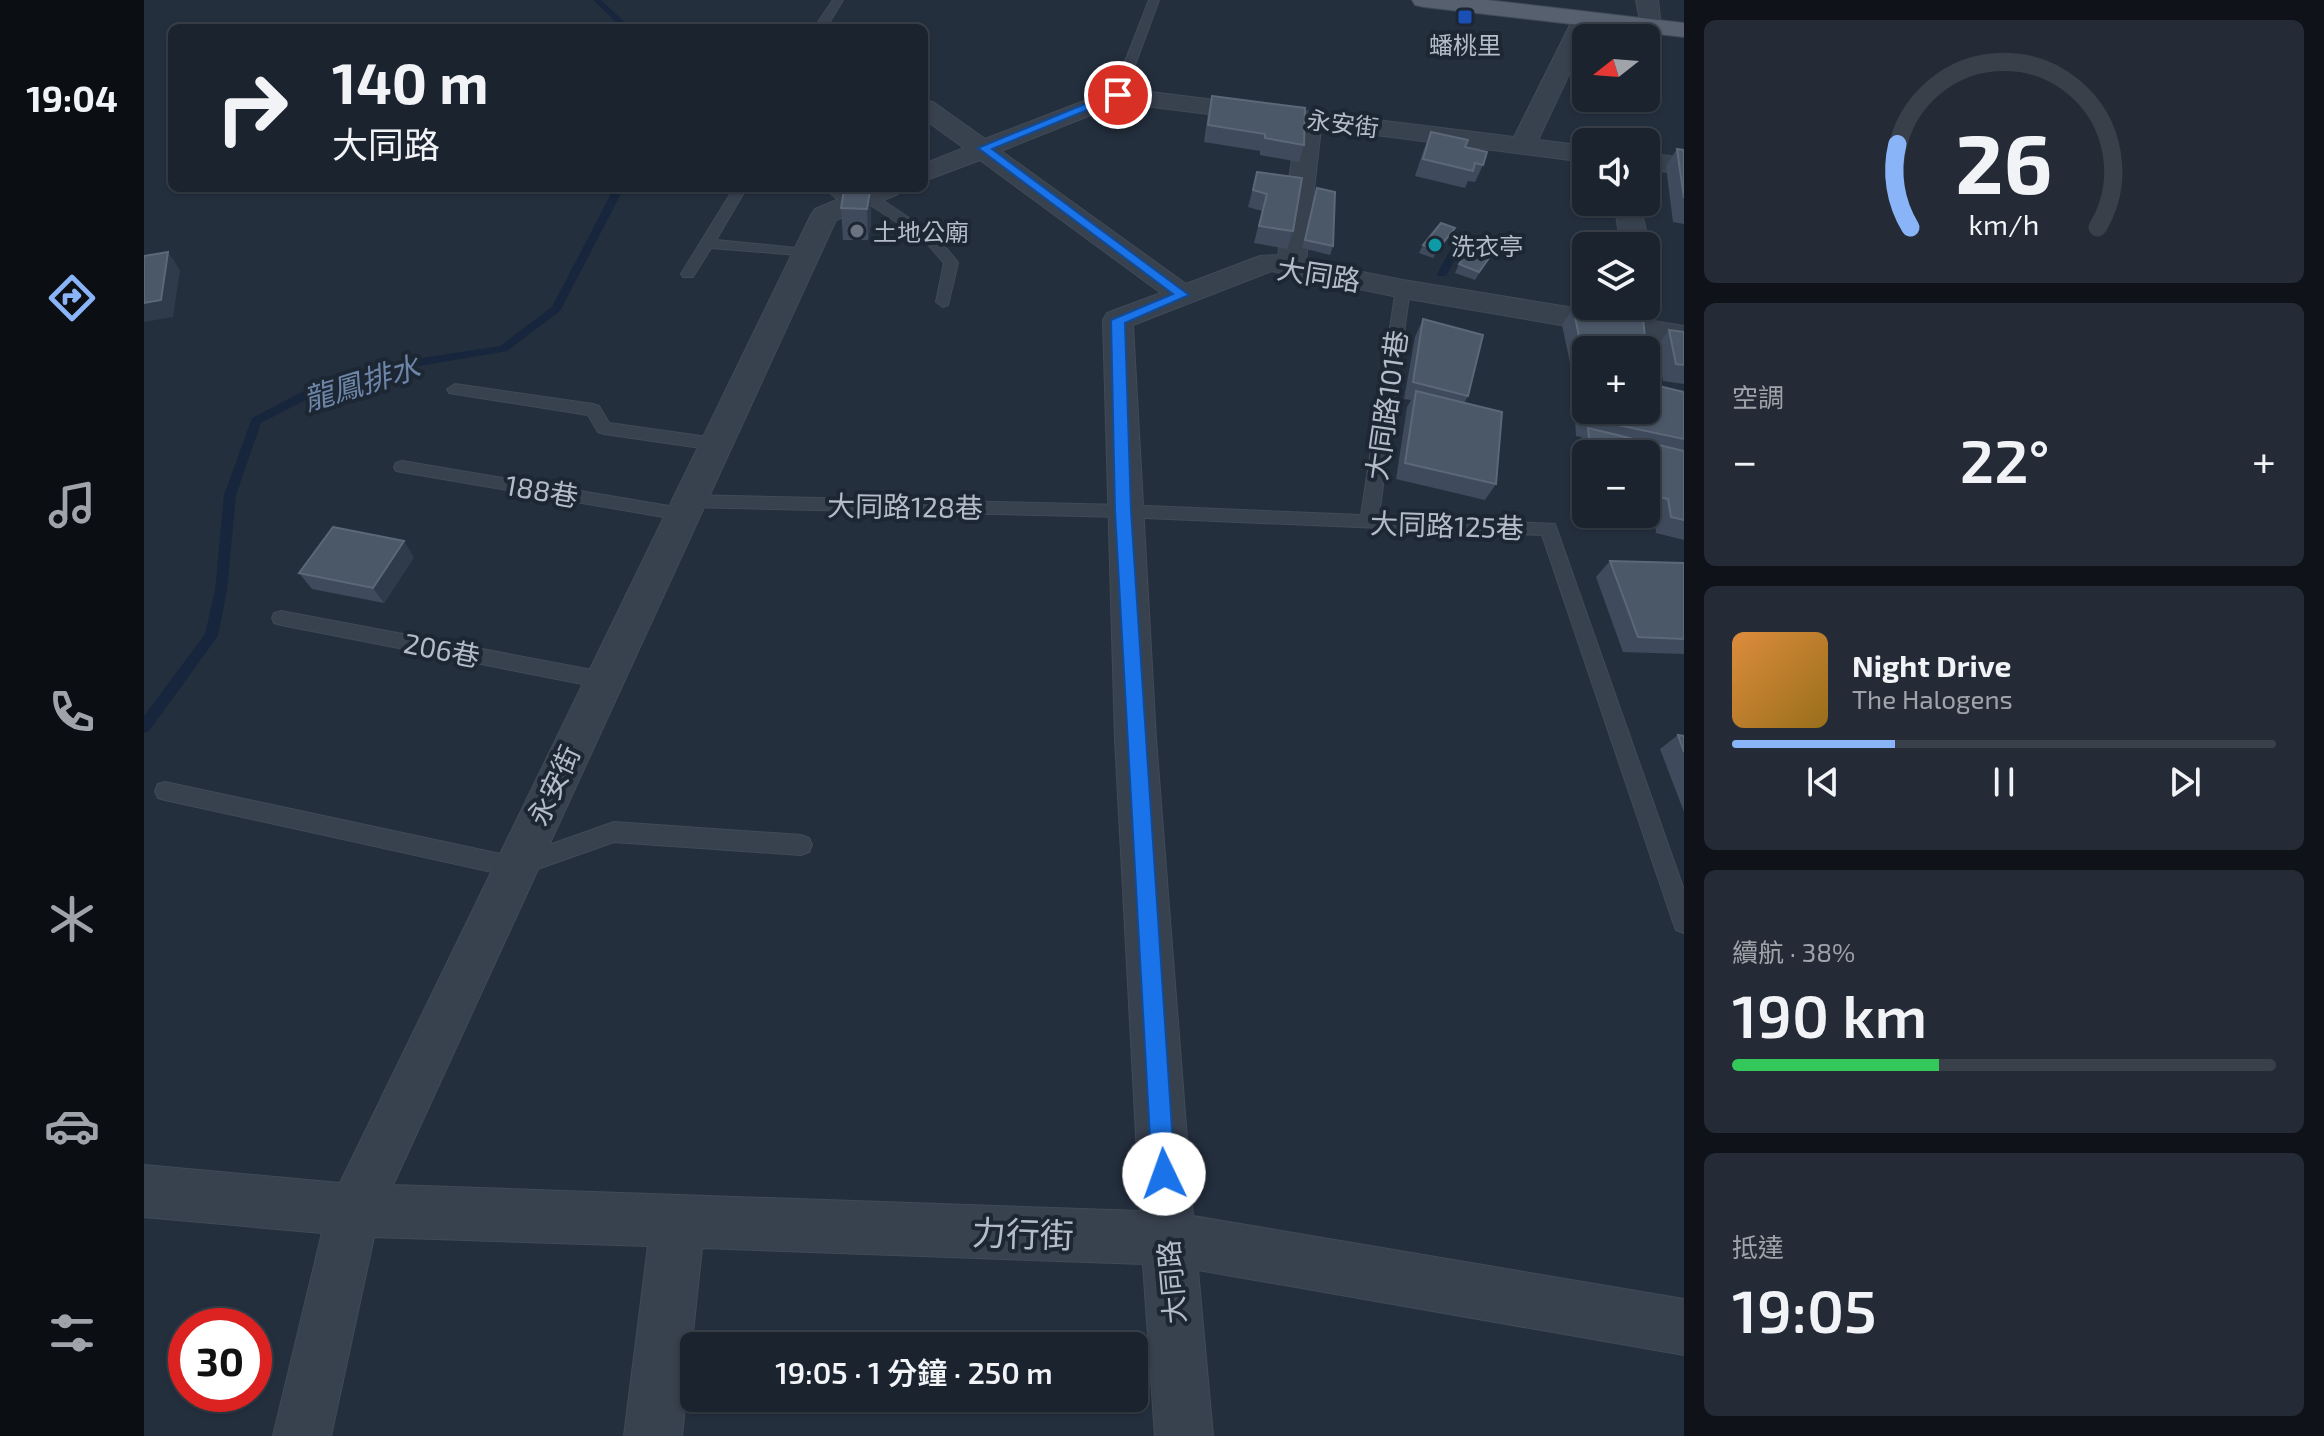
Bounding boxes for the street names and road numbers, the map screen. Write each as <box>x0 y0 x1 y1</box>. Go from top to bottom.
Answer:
street label: 永安街 <box>1306 104 1380 142</box>
street label: 大同路 <box>1275 251 1363 297</box>
street label: 大同路101巷 <box>1359 328 1413 482</box>
street label: 188巷 <box>503 467 581 513</box>
street label: 大同路128巷 <box>827 488 983 524</box>
street label: 大同路125巷 <box>1370 505 1524 545</box>
street label: 206巷 <box>401 625 483 673</box>
street label: 永安街 <box>520 740 586 830</box>
street label: 力行街 <box>971 1211 1075 1255</box>
street label: 大同路 <box>1150 1239 1192 1325</box>

